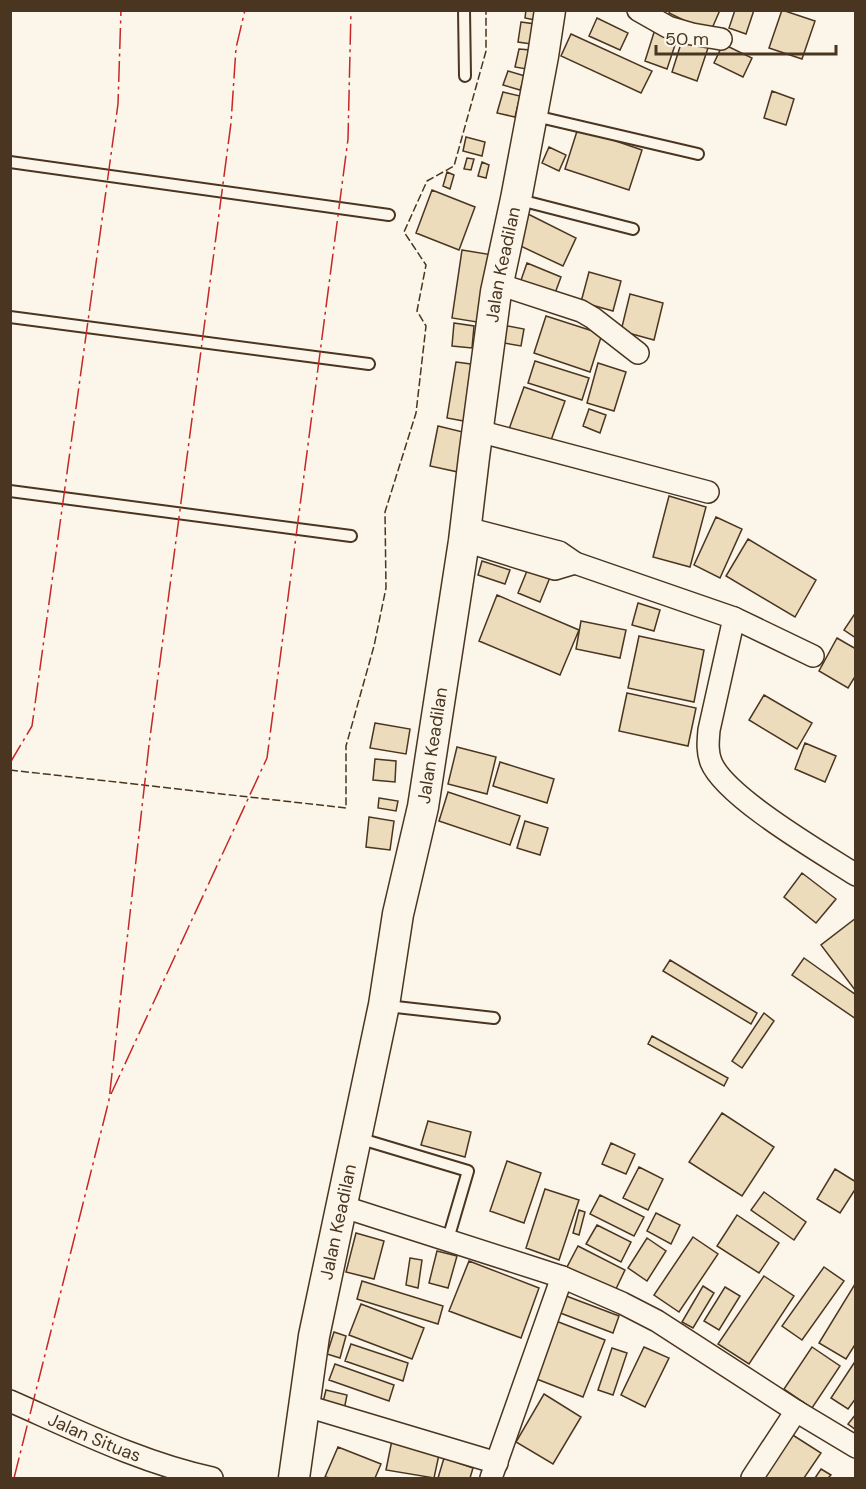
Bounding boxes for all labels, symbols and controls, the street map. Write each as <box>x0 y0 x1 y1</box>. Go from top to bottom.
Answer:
scale bar <box>656 18 836 56</box>
text: 50 m <box>665 27 709 51</box>
street label: Jalan Keadilan <box>480 205 526 324</box>
street label: Jalan Keadilan <box>412 686 453 805</box>
street label: Jalan Keadilan <box>314 1162 362 1282</box>
street label: Jalan Situas <box>44 1407 144 1468</box>

